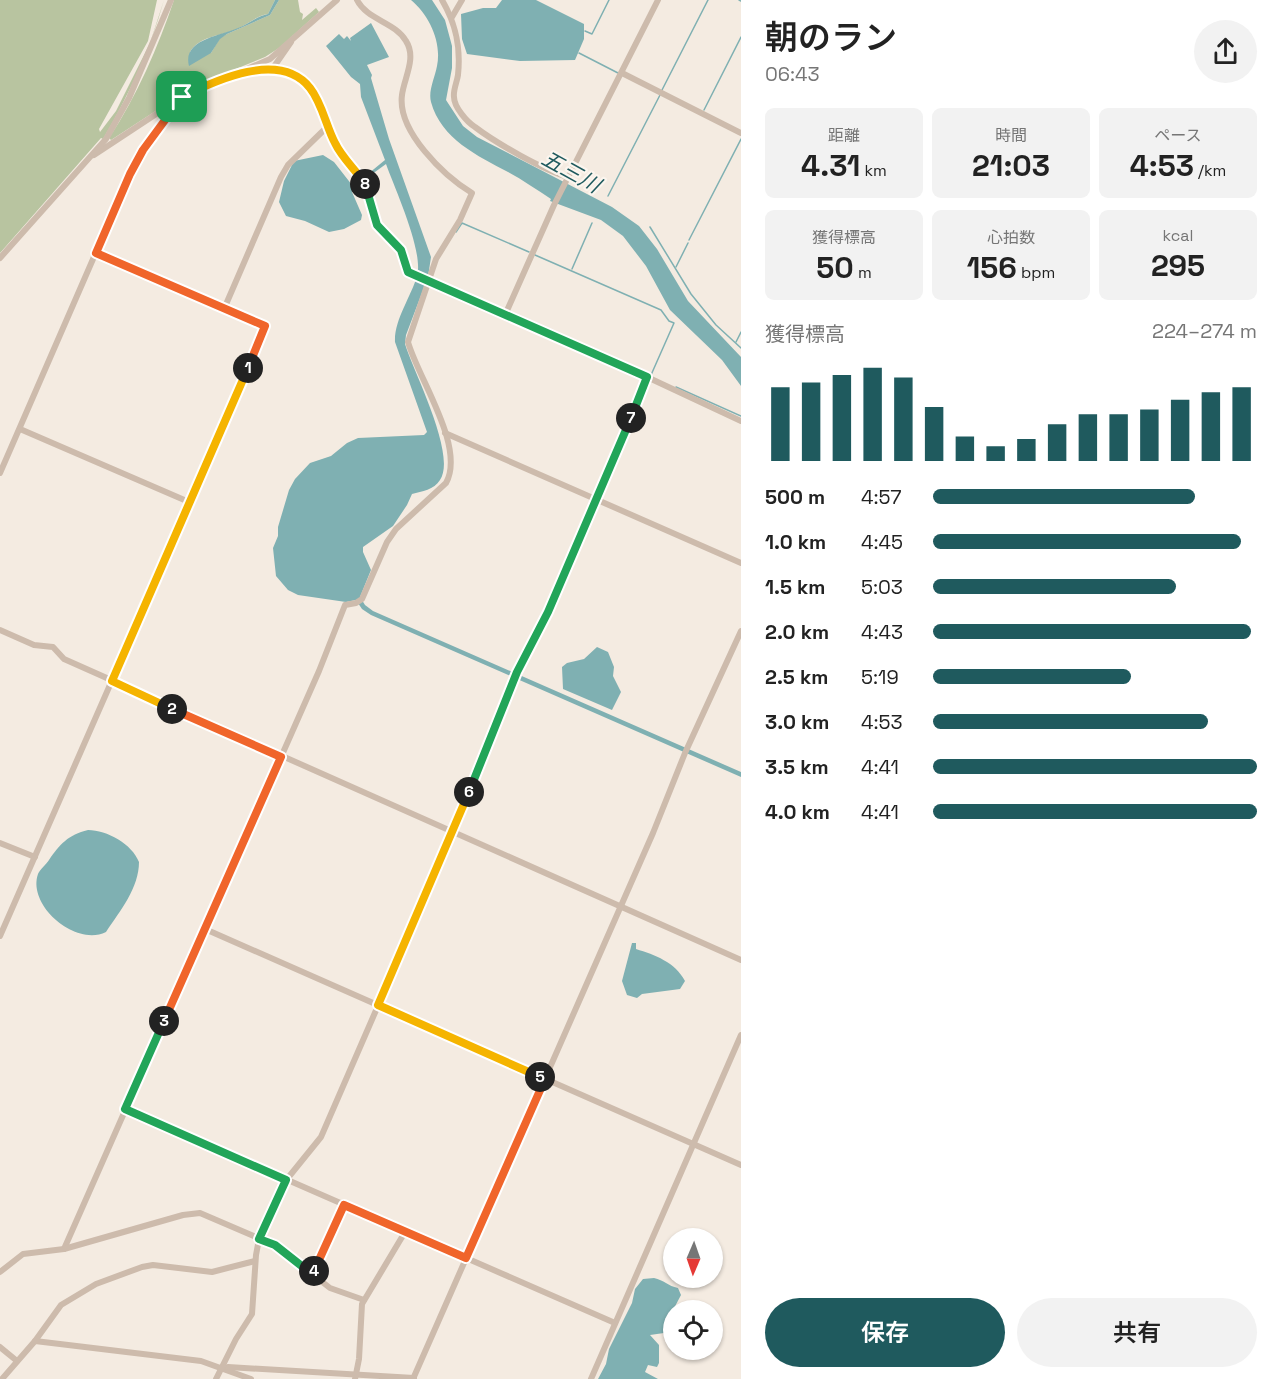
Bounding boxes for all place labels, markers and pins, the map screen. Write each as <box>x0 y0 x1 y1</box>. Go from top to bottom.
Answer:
pin <box>156 71 207 122</box>
pin: 8 <box>350 169 380 199</box>
pin: 1 <box>233 353 263 383</box>
pin: 7 <box>616 403 646 433</box>
pin: 2 <box>157 694 187 724</box>
pin: 6 <box>454 777 484 807</box>
pin: 3 <box>149 1006 179 1036</box>
pin: 5 <box>525 1062 555 1092</box>
pin: 4 <box>299 1256 329 1286</box>

